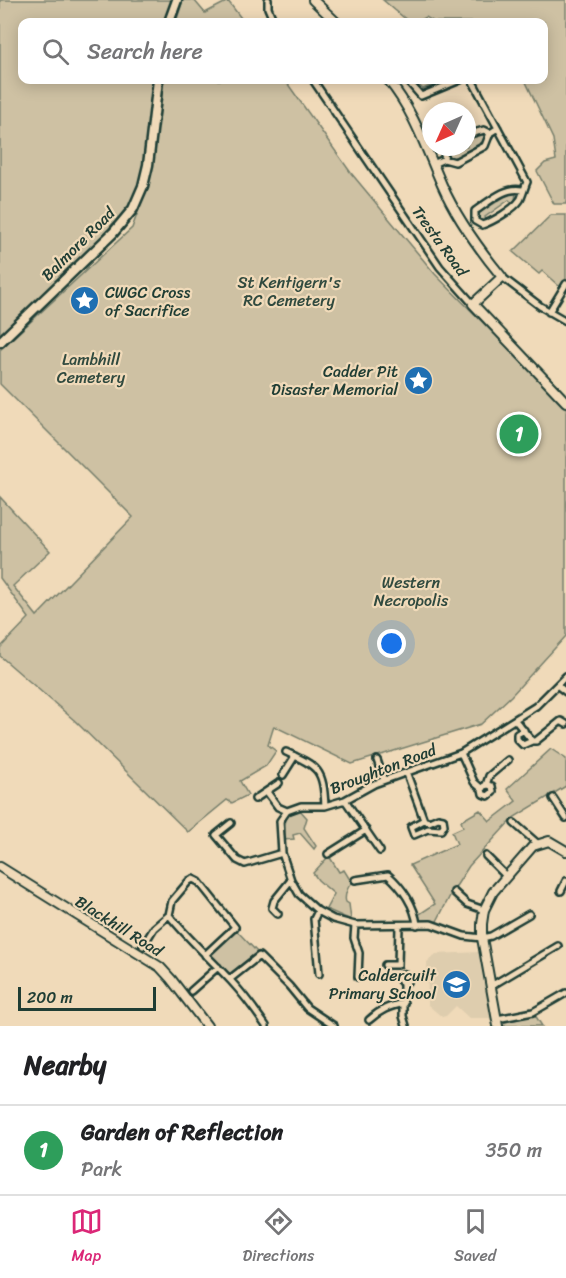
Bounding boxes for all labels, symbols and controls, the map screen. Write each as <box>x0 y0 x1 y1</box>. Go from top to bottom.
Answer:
search box <box>18 18 548 84</box>
text: Search here <box>87 32 203 71</box>
icon: search <box>39 35 72 68</box>
north arrow <box>422 102 476 156</box>
street label: Balmore Road <box>34 199 123 288</box>
street label: Tresta Road <box>404 199 477 284</box>
park label: St Kentigern's RC Cemetery <box>237 268 341 315</box>
place label: CWGC Cross of Sacrifice <box>105 278 191 325</box>
place icon: CWGC Cross of Sacrifice <box>68 285 100 317</box>
park label: Lambhill Cemetery <box>57 345 126 392</box>
place label: Cadder Pit Disaster Memorial <box>271 357 398 404</box>
place icon: Cadder Pit Disaster Memorial <box>403 364 435 396</box>
pin: 1 <box>500 412 538 456</box>
park label: Western Necropolis <box>374 568 449 615</box>
your location <box>377 629 406 658</box>
street label: Broughton Road <box>326 735 442 803</box>
street label: Blackhill Road <box>69 887 170 965</box>
place label: Caldercuilt Primary School <box>329 961 437 1008</box>
school or university icon: Caldercuilt Primary School <box>441 968 473 1000</box>
text: 200 m <box>27 983 73 1012</box>
scale bar <box>18 984 156 1012</box>
text: Nearby <box>24 1042 106 1088</box>
text: Garden of Reflection <box>81 1113 283 1152</box>
text: 1 <box>39 1133 48 1168</box>
text: 350 m <box>486 1133 542 1168</box>
text: Park <box>81 1152 122 1187</box>
tab: Map <box>70 1205 103 1270</box>
tab: Directions <box>243 1205 314 1270</box>
tab: Saved <box>454 1205 496 1270</box>

